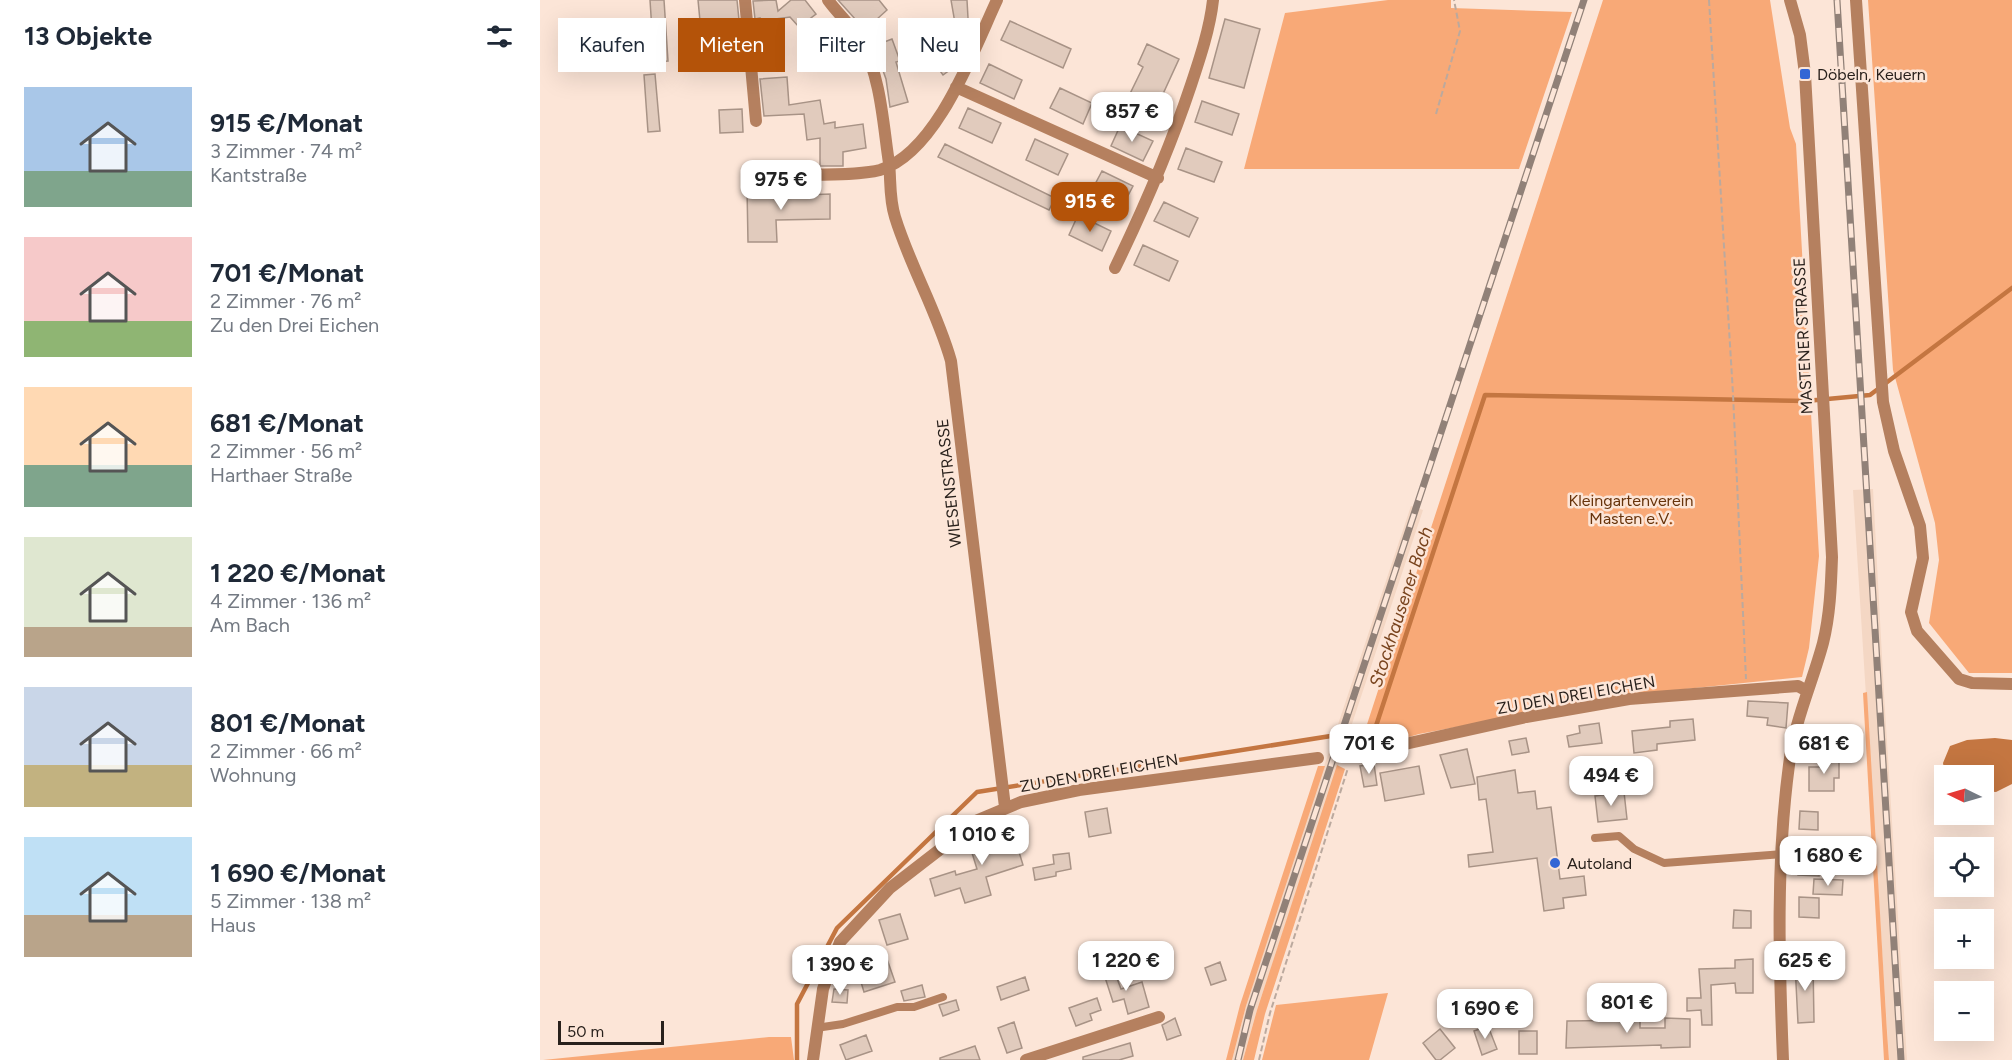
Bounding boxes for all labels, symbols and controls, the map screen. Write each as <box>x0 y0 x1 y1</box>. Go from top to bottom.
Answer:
chip: Kaufen <box>558 18 666 72</box>
chip: Mieten <box>678 18 785 72</box>
chip: Filter <box>797 18 886 72</box>
chip: Neu <box>898 18 980 72</box>
text: 13 Objekte <box>24 20 152 52</box>
icon: filters <box>483 20 516 53</box>
place label: Döbeln, Keuern <box>1817 65 1926 84</box>
marker: Döbeln, Keuern <box>1798 67 1812 81</box>
pin: 857 € <box>1090 92 1174 143</box>
text: 857 € <box>1105 99 1159 123</box>
text: 915 €/Monat <box>210 107 363 139</box>
icon: home <box>72 111 144 183</box>
text: 3 Zimmer · 74 m² <box>210 139 362 163</box>
pin: 975 € <box>739 160 823 211</box>
text: Kantstraße <box>210 163 307 187</box>
text: 975 € <box>755 167 808 191</box>
pin: 915 € <box>1048 182 1132 233</box>
text: 915 € <box>1065 189 1115 213</box>
text: 701 €/Monat <box>210 257 364 289</box>
street label: MASTENER STRASSE <box>1789 257 1817 415</box>
icon: home <box>72 261 144 333</box>
text: 2 Zimmer · 76 m² <box>210 289 362 313</box>
text: Zu den Drei Eichen <box>210 313 379 337</box>
text: 681 €/Monat <box>210 407 364 439</box>
icon: home <box>72 411 144 483</box>
street label: WIESENSTRASSE <box>933 418 965 548</box>
text: 2 Zimmer · 56 m² <box>210 439 362 463</box>
text: Harthaer Straße <box>210 463 353 487</box>
park label: Kleingartenverein Masten e.V. <box>1569 491 1693 528</box>
water label: Stockhausener Bach <box>1365 524 1437 690</box>
text: 1 220 €/Monat <box>210 557 386 589</box>
icon: home <box>72 561 144 633</box>
text: 4 Zimmer · 136 m² <box>210 589 371 613</box>
text: Am Bach <box>210 613 290 637</box>
street label: ZU DEN DREI EICHEN <box>1495 672 1657 718</box>
text: 801 €/Monat <box>210 707 366 739</box>
icon: home <box>72 711 144 783</box>
pin: 701 € <box>1327 724 1411 775</box>
pin: 681 € <box>1782 724 1866 775</box>
text: 701 € <box>1343 731 1395 755</box>
text: 681 € <box>1799 731 1849 755</box>
text: 2 Zimmer · 66 m² <box>210 739 362 763</box>
street label: ZU DEN DREI EICHEN <box>1018 750 1180 796</box>
pin: 494 € <box>1569 756 1653 807</box>
text: Wohnung <box>210 763 296 787</box>
text: 494 € <box>1583 763 1639 787</box>
north arrow <box>1934 765 1994 825</box>
map controls <box>1934 765 1994 1041</box>
pin: 1 010 € <box>927 815 1037 866</box>
text: 1 010 € <box>949 822 1015 846</box>
pin: 1 680 € <box>1773 836 1883 887</box>
button: locate <box>1934 837 1994 897</box>
text: 1 680 € <box>1794 843 1862 867</box>
place label: Autoland <box>1567 854 1632 873</box>
marker: Autoland <box>1548 856 1562 870</box>
text: 1 690 €/Monat <box>210 857 386 889</box>
icon: home <box>72 861 144 933</box>
text: 5 Zimmer · 138 m² <box>210 889 371 913</box>
button: + <box>1934 909 1994 969</box>
text: Haus <box>210 913 256 937</box>
pin: 1 220 € <box>1071 941 1181 992</box>
pin: 625 € <box>1763 941 1847 992</box>
pin: 1 390 € <box>785 945 895 996</box>
text: 1 220 € <box>1092 948 1160 972</box>
text: 625 € <box>1778 948 1832 972</box>
text: 1 390 € <box>806 952 874 976</box>
button: − <box>1934 981 1994 1041</box>
pin: 801 € <box>1585 983 1669 1034</box>
pin: 1 690 € <box>1430 989 1540 1040</box>
text: 801 € <box>1601 990 1653 1014</box>
text: 1 690 € <box>1451 996 1519 1020</box>
scale bar <box>558 1018 664 1046</box>
text: 50 m <box>567 1022 604 1041</box>

